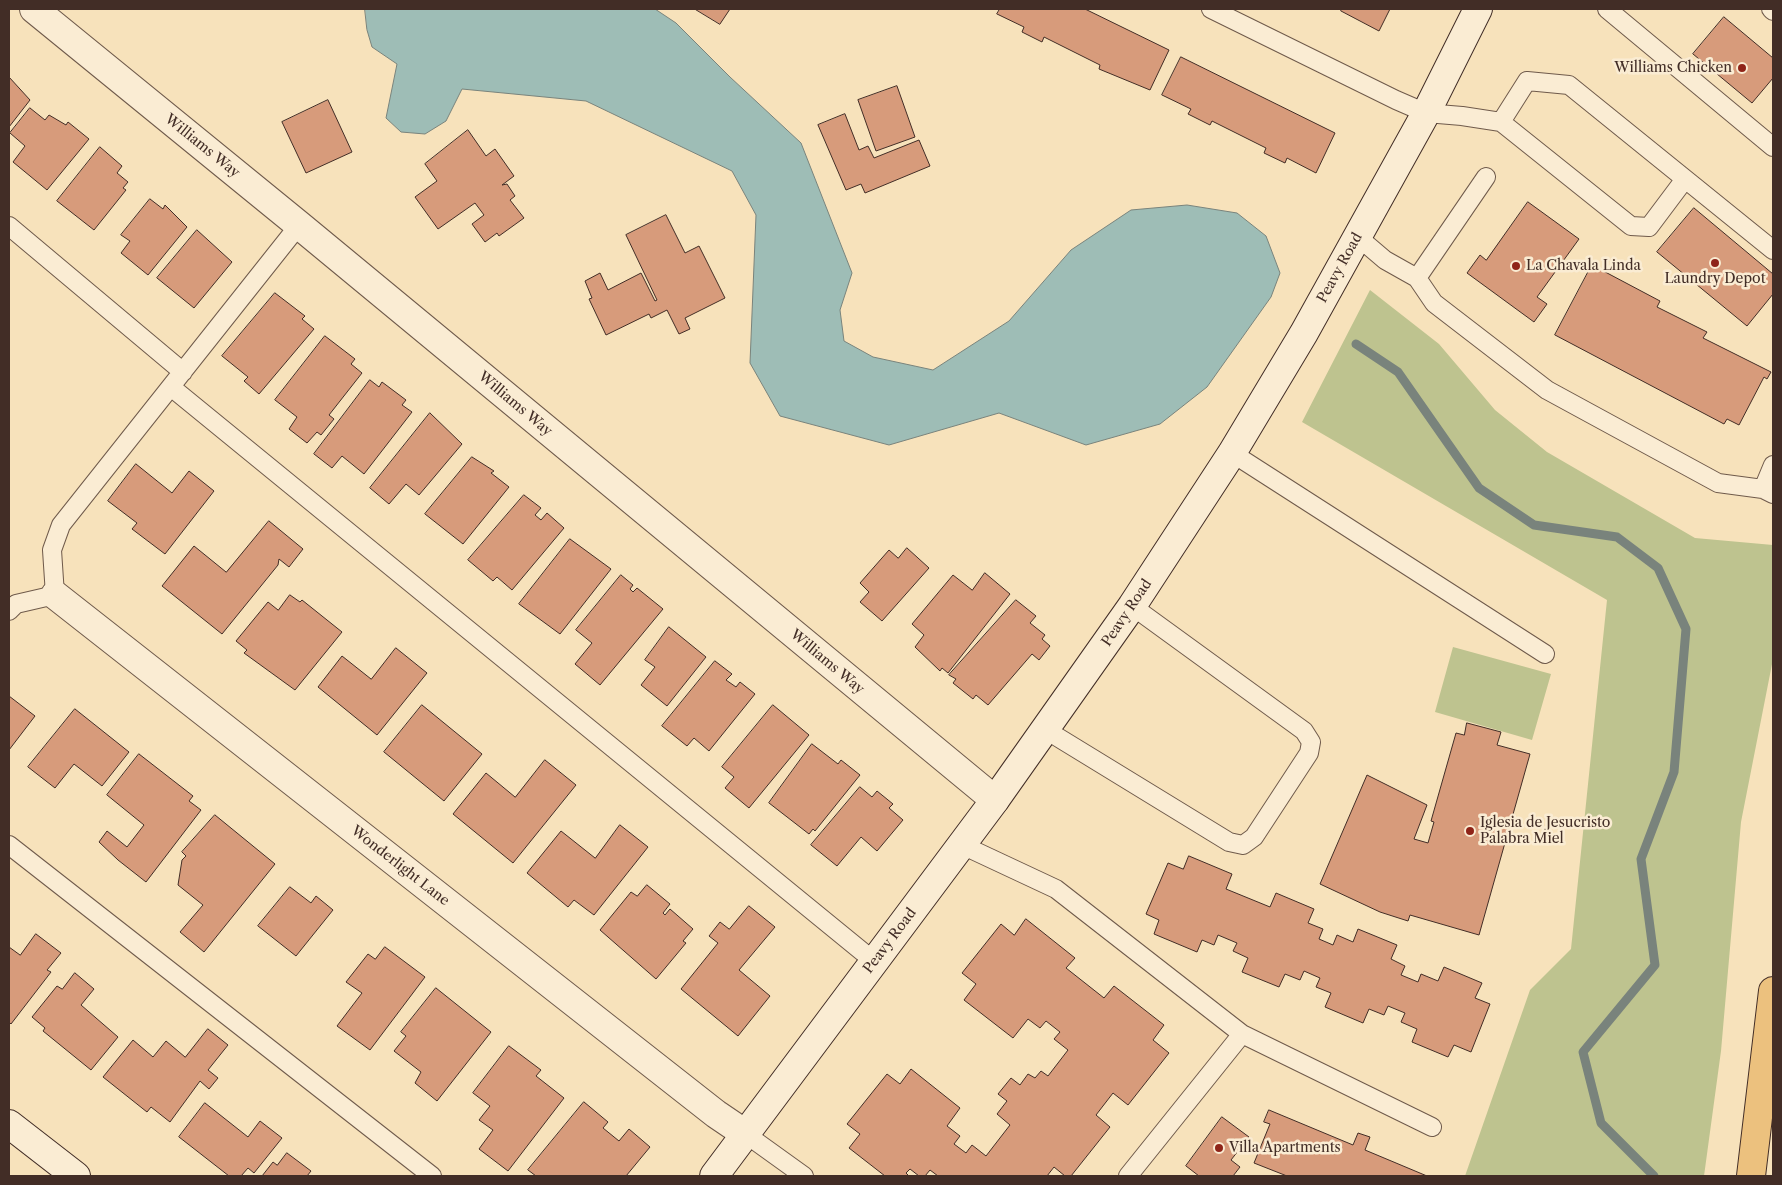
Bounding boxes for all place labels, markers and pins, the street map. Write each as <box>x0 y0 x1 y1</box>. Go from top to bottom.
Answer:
place label: Williams Chicken <box>1614 60 1732 76</box>
marker: Williams Chicken <box>1736 62 1748 74</box>
marker: Laundry Depot <box>1709 257 1721 269</box>
place label: La Chavala Linda <box>1526 258 1641 274</box>
marker: La Chavala Linda <box>1510 260 1522 272</box>
place label: Laundry Depot <box>1664 271 1766 287</box>
place label: Iglesia de Jesucristo Palabra Miel <box>1480 815 1610 848</box>
marker: Iglesia de Jesucristo Palabra Miel <box>1464 825 1476 837</box>
place label: Villa Apartments <box>1229 1140 1341 1156</box>
marker: Villa Apartments <box>1213 1142 1225 1154</box>

